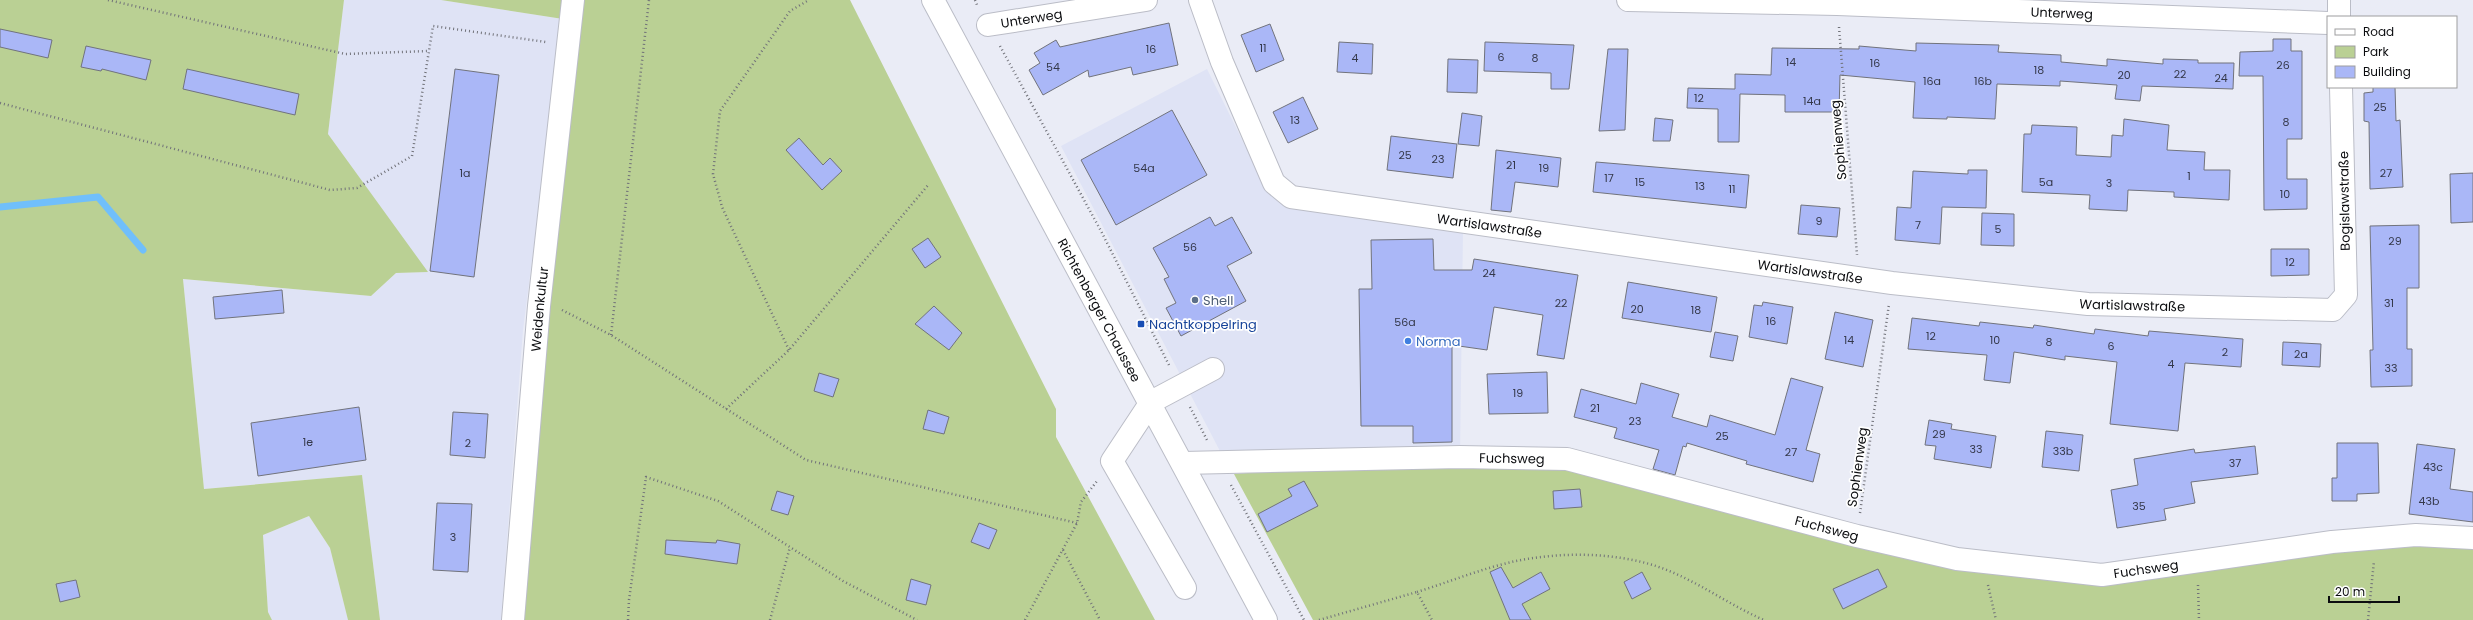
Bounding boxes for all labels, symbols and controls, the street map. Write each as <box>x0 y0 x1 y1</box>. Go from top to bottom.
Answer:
street label: Unterweg <box>2030 3 2093 24</box>
street label: Unterweg <box>999 4 1064 33</box>
legend <box>2327 16 2457 88</box>
text: Road <box>2363 23 2394 40</box>
house number: 11 <box>1259 40 1267 56</box>
house number: 16 <box>1146 41 1156 57</box>
text: Park <box>2363 43 2390 60</box>
house number: 6 <box>1498 49 1505 65</box>
house number: 4 <box>1352 50 1359 66</box>
house number: 8 <box>1532 50 1539 66</box>
house number: 14 <box>1786 54 1796 70</box>
house number: 16 <box>1870 55 1880 71</box>
house number: 26 <box>2276 57 2290 73</box>
house number: 54 <box>1046 59 1060 75</box>
house number: 18 <box>2034 62 2044 78</box>
text: Building <box>2363 63 2411 80</box>
house number: 22 <box>2174 66 2186 82</box>
house number: 20 <box>2117 67 2131 83</box>
house number: 24 <box>2214 70 2228 86</box>
house number: 16a <box>1923 73 1941 89</box>
house number: 16b <box>1974 73 1992 89</box>
house number: 12 <box>1694 90 1704 106</box>
house number: 14a <box>1803 93 1821 109</box>
street label: Sophienweg <box>1826 99 1851 181</box>
house number: 25 <box>2373 99 2387 115</box>
house number: 13 <box>1290 112 1300 128</box>
house number: 8 <box>2283 114 2290 130</box>
house number: 25 <box>1398 147 1412 163</box>
house number: 23 <box>1432 151 1444 167</box>
street label: Bogislawstraße <box>2334 151 2355 251</box>
house number: 21 <box>1506 157 1516 173</box>
house number: 54a <box>1133 160 1155 176</box>
house number: 19 <box>1539 160 1549 176</box>
house number: 1a <box>460 165 470 181</box>
house number: 27 <box>2380 165 2392 181</box>
house number: 1 <box>2187 168 2191 184</box>
house number: 17 <box>1604 170 1614 186</box>
house number: 15 <box>1635 174 1645 190</box>
house number: 5a <box>2039 174 2053 190</box>
house number: 3 <box>2106 175 2112 191</box>
house number: 13 <box>1695 178 1705 194</box>
house number: 11 <box>1728 181 1736 197</box>
house number: 10 <box>2280 186 2290 202</box>
street label: Wartislawstraße <box>1436 209 1543 243</box>
house number: 9 <box>1816 213 1823 229</box>
house number: 7 <box>1915 217 1921 233</box>
house number: 5 <box>1995 221 2002 237</box>
house number: 29 <box>2388 233 2402 249</box>
street label: Richtenberger Chaussee <box>1053 235 1145 386</box>
house number: 56 <box>1183 239 1197 255</box>
house number: 12 <box>2285 254 2295 270</box>
street label: Wartislawstraße <box>1756 255 1864 289</box>
house number: 24 <box>1482 265 1496 281</box>
street label: Weidenkultur <box>526 266 553 352</box>
place label: Shell <box>1203 291 1233 310</box>
street label: Wartislawstraße <box>2078 294 2185 316</box>
marker: Shell <box>1190 295 1200 305</box>
house number: 22 <box>1555 295 1567 311</box>
house number: 31 <box>2384 295 2394 311</box>
house number: 20 <box>1630 301 1644 317</box>
house number: 18 <box>1691 302 1701 318</box>
house number: 16 <box>1766 313 1776 329</box>
house number: 56a <box>1394 314 1416 330</box>
place label: Nachtkoppelring <box>1149 315 1257 334</box>
marker: Nachtkoppelring <box>1136 319 1146 329</box>
house number: 12 <box>1926 328 1936 344</box>
place label: Norma <box>1416 332 1461 351</box>
house number: 14 <box>1844 332 1854 348</box>
house number: 10 <box>1990 332 2000 348</box>
house number: 8 <box>2046 334 2053 350</box>
marker: Norma <box>1403 336 1413 346</box>
house number: 6 <box>2108 338 2115 354</box>
house number: 2 <box>2222 344 2228 360</box>
house number: 2a <box>2294 346 2308 362</box>
house number: 4 <box>2168 356 2175 372</box>
house number: 33 <box>2385 360 2397 376</box>
house number: 19 <box>1513 385 1523 401</box>
house number: 21 <box>1590 400 1600 416</box>
house number: 23 <box>1629 413 1641 429</box>
street label: Sophienweg <box>1843 426 1872 508</box>
house number: 29 <box>1932 426 1946 442</box>
house number: 25 <box>1715 428 1729 444</box>
house number: 1e <box>303 434 313 450</box>
house number: 2 <box>465 435 471 451</box>
house number: 33 <box>1970 441 1982 457</box>
house number: 33b <box>2053 443 2073 459</box>
house number: 27 <box>1785 444 1797 460</box>
street label: Fuchsweg <box>1479 448 1545 469</box>
house number: 37 <box>2229 455 2241 471</box>
house number: 43c <box>2423 459 2443 475</box>
house number: 43b <box>2419 493 2439 509</box>
house number: 35 <box>2132 498 2146 514</box>
street label: Fuchsweg <box>1793 511 1861 546</box>
house number: 3 <box>450 529 456 545</box>
street label: Fuchsweg <box>2112 555 2180 583</box>
scale bar <box>2329 578 2399 604</box>
text: 20 m <box>2335 583 2365 600</box>

